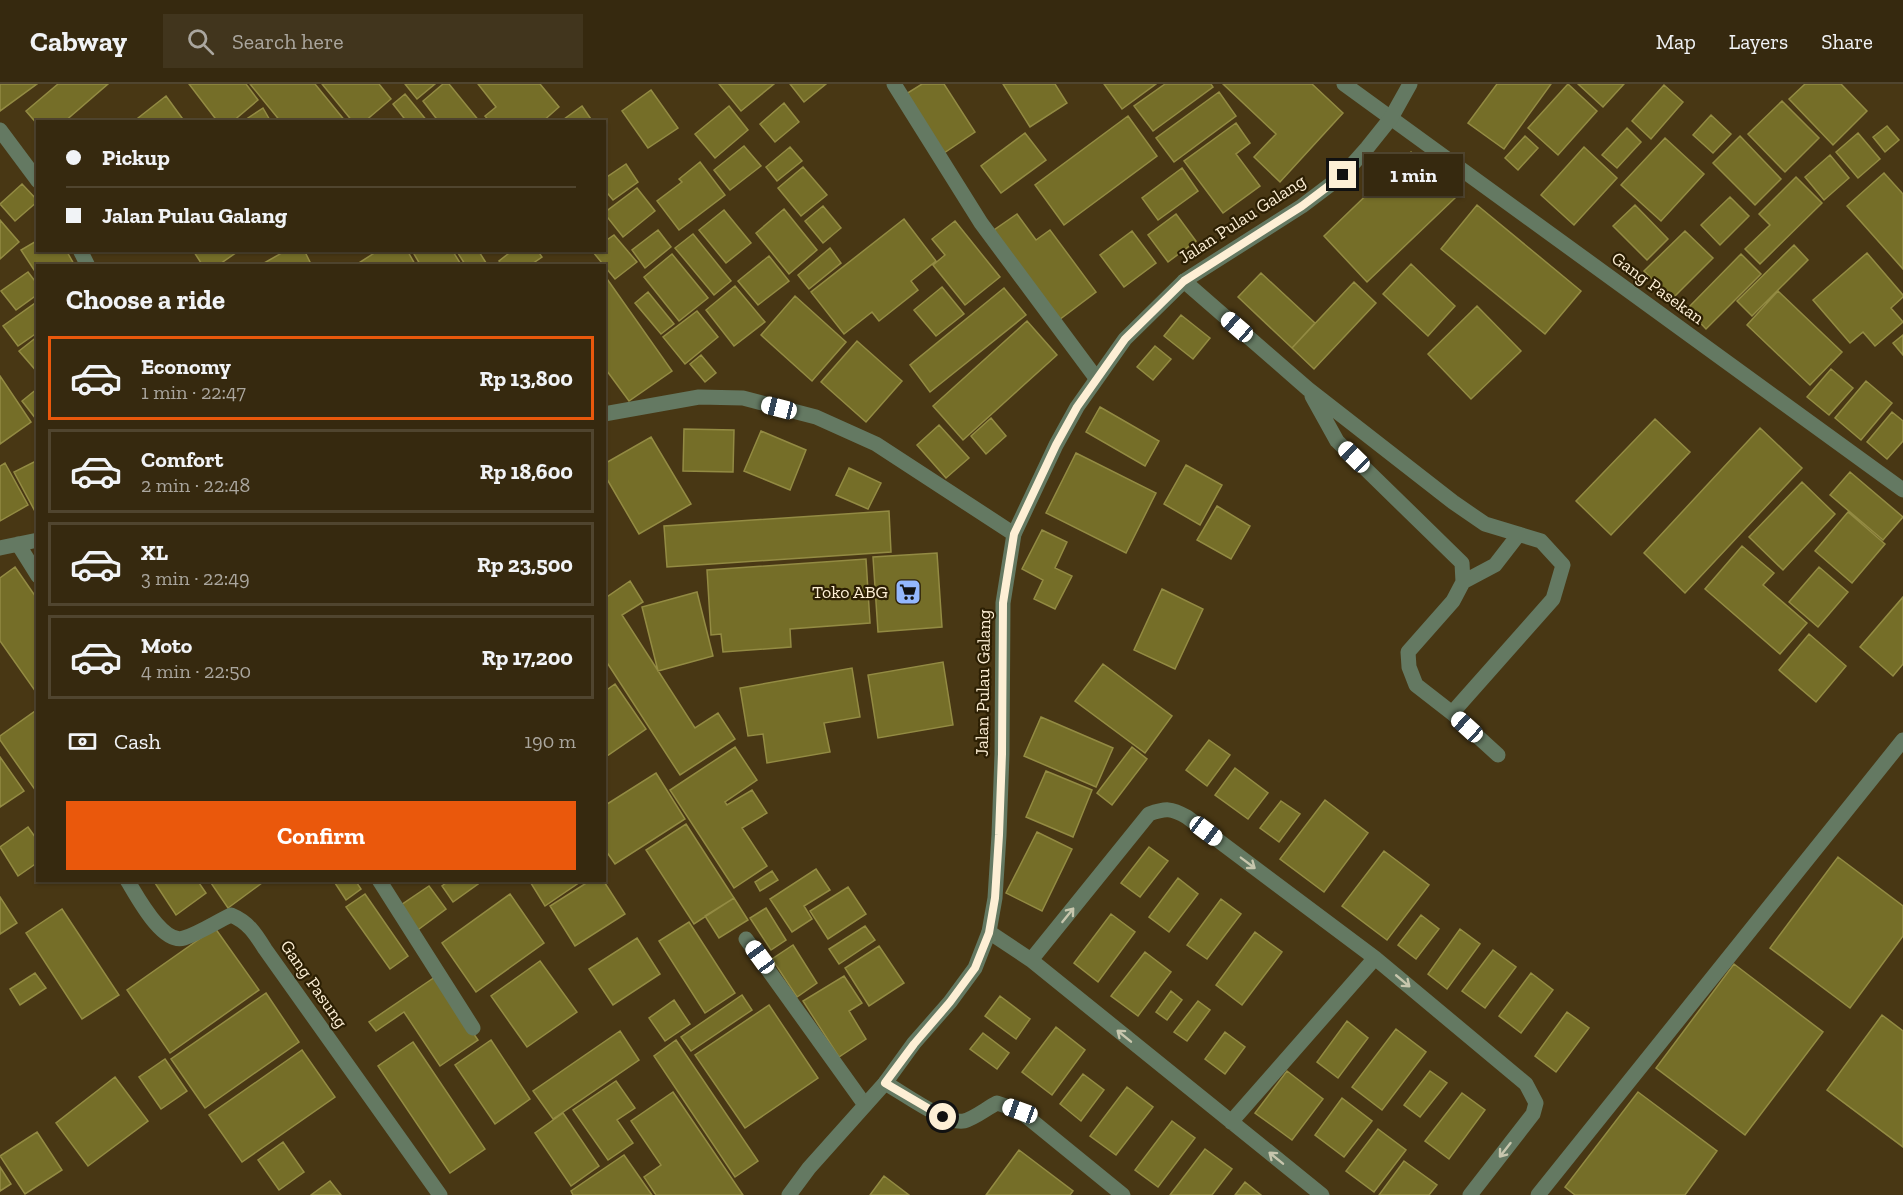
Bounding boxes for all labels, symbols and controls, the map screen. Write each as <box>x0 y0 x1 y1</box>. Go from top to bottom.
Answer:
search box <box>163 14 583 68</box>
text: Cabway <box>30 25 127 58</box>
icon: search <box>184 25 217 58</box>
text: Search here <box>232 28 344 55</box>
text: Map <box>1656 29 1696 54</box>
text: Layers <box>1729 29 1788 54</box>
text: Share <box>1821 29 1873 54</box>
text: Pickup <box>102 144 170 171</box>
callout: 1 min <box>1364 154 1463 196</box>
route end <box>1329 161 1356 188</box>
text: 1 min <box>1390 163 1437 187</box>
street label: Jalan Pulau Galang <box>1174 170 1310 268</box>
text: Jalan Pulau Galang <box>102 202 287 229</box>
street label: Gang Pasekan <box>1607 247 1709 329</box>
text: Choose a ride <box>66 284 225 316</box>
car <box>1218 308 1256 346</box>
icon: car <box>69 351 123 405</box>
text: Economy <box>141 353 231 380</box>
text: Rp 13,800 <box>480 365 573 392</box>
text: 1 min · 22:47 <box>141 380 246 404</box>
car <box>759 395 799 421</box>
car <box>1335 438 1373 476</box>
icon: car <box>69 444 123 498</box>
text: Comfort <box>141 446 223 473</box>
text: Rp 18,600 <box>480 458 573 485</box>
text: 2 min · 22:48 <box>141 473 250 497</box>
icon: car <box>69 537 123 591</box>
text: XL <box>141 539 168 566</box>
text: Rp 23,500 <box>477 551 573 578</box>
text: 3 min · 22:49 <box>141 566 250 590</box>
supermarket icon: Toko ABG <box>893 577 923 607</box>
place label: Toko ABG <box>812 581 888 603</box>
street label: Jalan Pulau Galang <box>971 609 995 757</box>
icon: car <box>69 630 123 684</box>
text: Moto <box>141 632 192 659</box>
text: Rp 17,200 <box>482 644 573 671</box>
text: 4 min · 22:50 <box>141 659 251 683</box>
car <box>1448 708 1486 746</box>
icon: cash <box>66 725 99 758</box>
text: Cash <box>114 728 161 755</box>
text: 190 m <box>524 729 576 753</box>
button: Confirm <box>66 801 576 870</box>
car <box>1186 813 1226 849</box>
one-way arrow <box>1240 856 1256 869</box>
one-way arrow <box>1061 907 1074 923</box>
street label: Gang Pasung <box>276 936 352 1032</box>
car <box>742 937 778 977</box>
one-way arrow <box>1395 974 1410 988</box>
one-way arrow <box>1116 1029 1132 1042</box>
car <box>1000 1096 1040 1126</box>
route start <box>929 1103 956 1130</box>
one-way arrow <box>1499 1142 1512 1158</box>
one-way arrow <box>1268 1152 1284 1165</box>

